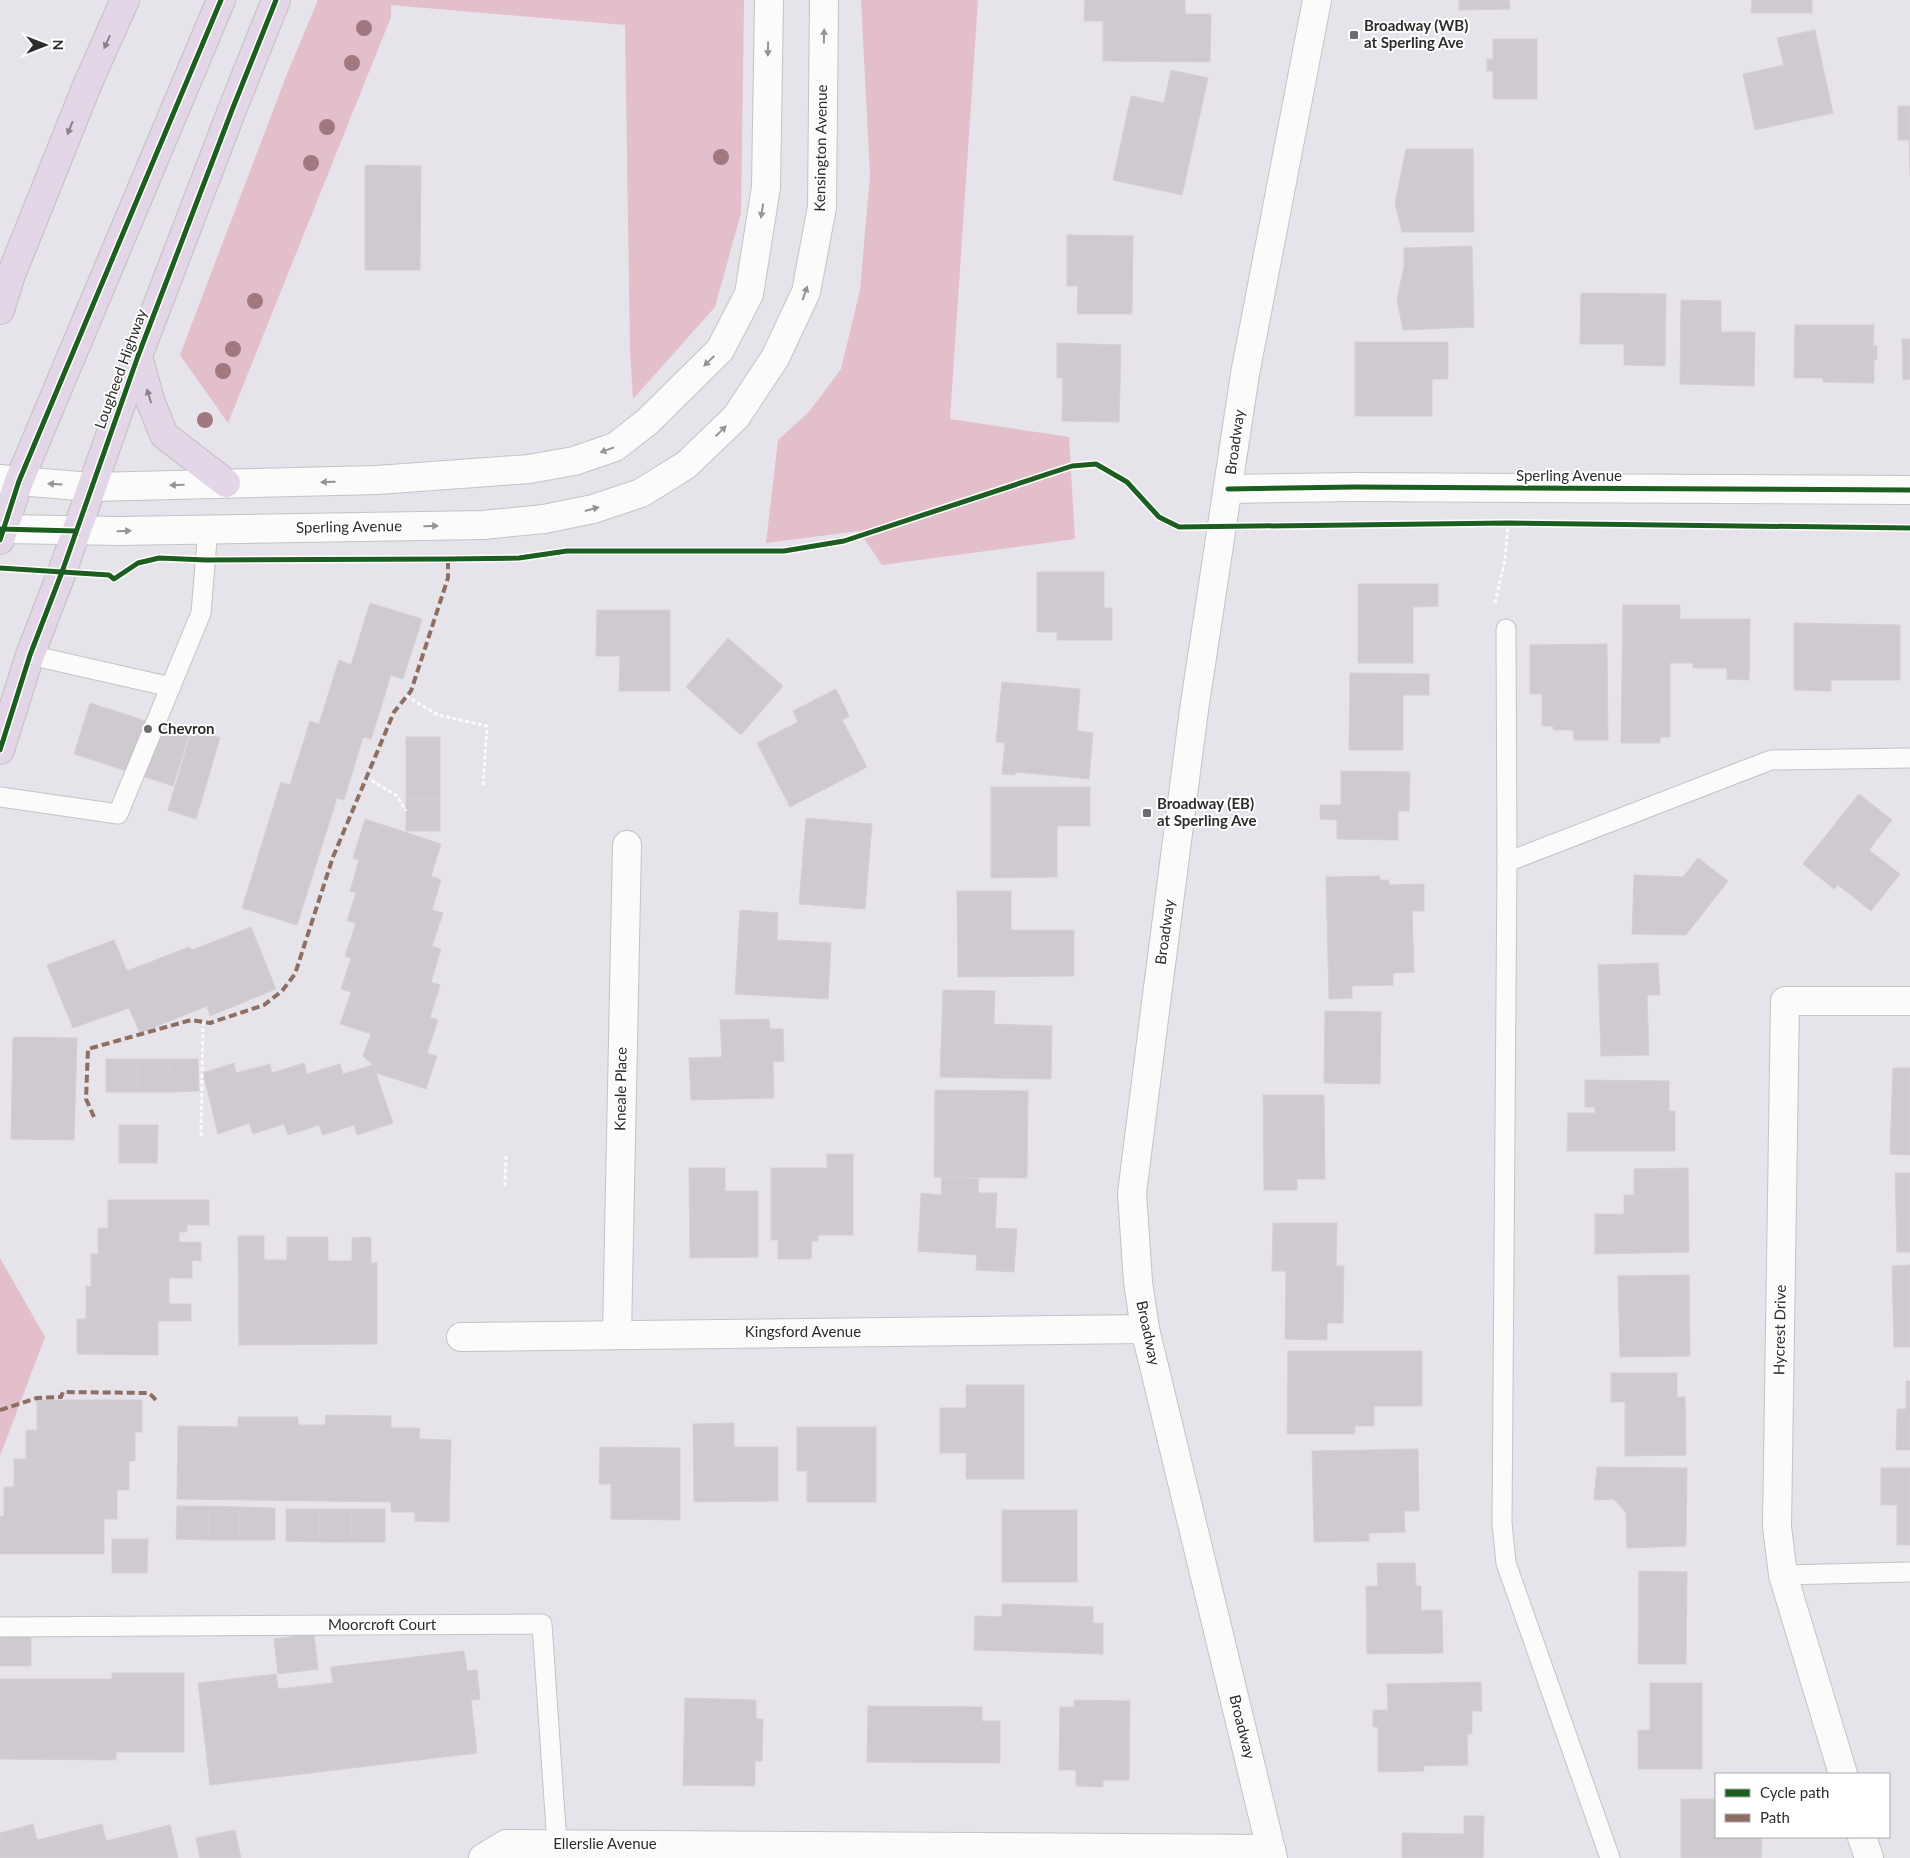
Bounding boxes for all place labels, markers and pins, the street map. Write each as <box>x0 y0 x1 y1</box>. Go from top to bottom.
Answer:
place label: Broadway (WB) at Sperling Ave <box>1364 16 1468 51</box>
marker: Broadway (WB) at Sperling Ave <box>1348 29 1360 41</box>
place label: Chevron <box>158 719 215 737</box>
marker: Chevron <box>142 723 154 735</box>
place label: Broadway (EB) at Sperling Ave <box>1157 794 1256 829</box>
marker: Broadway (EB) at Sperling Ave <box>1141 807 1153 819</box>

